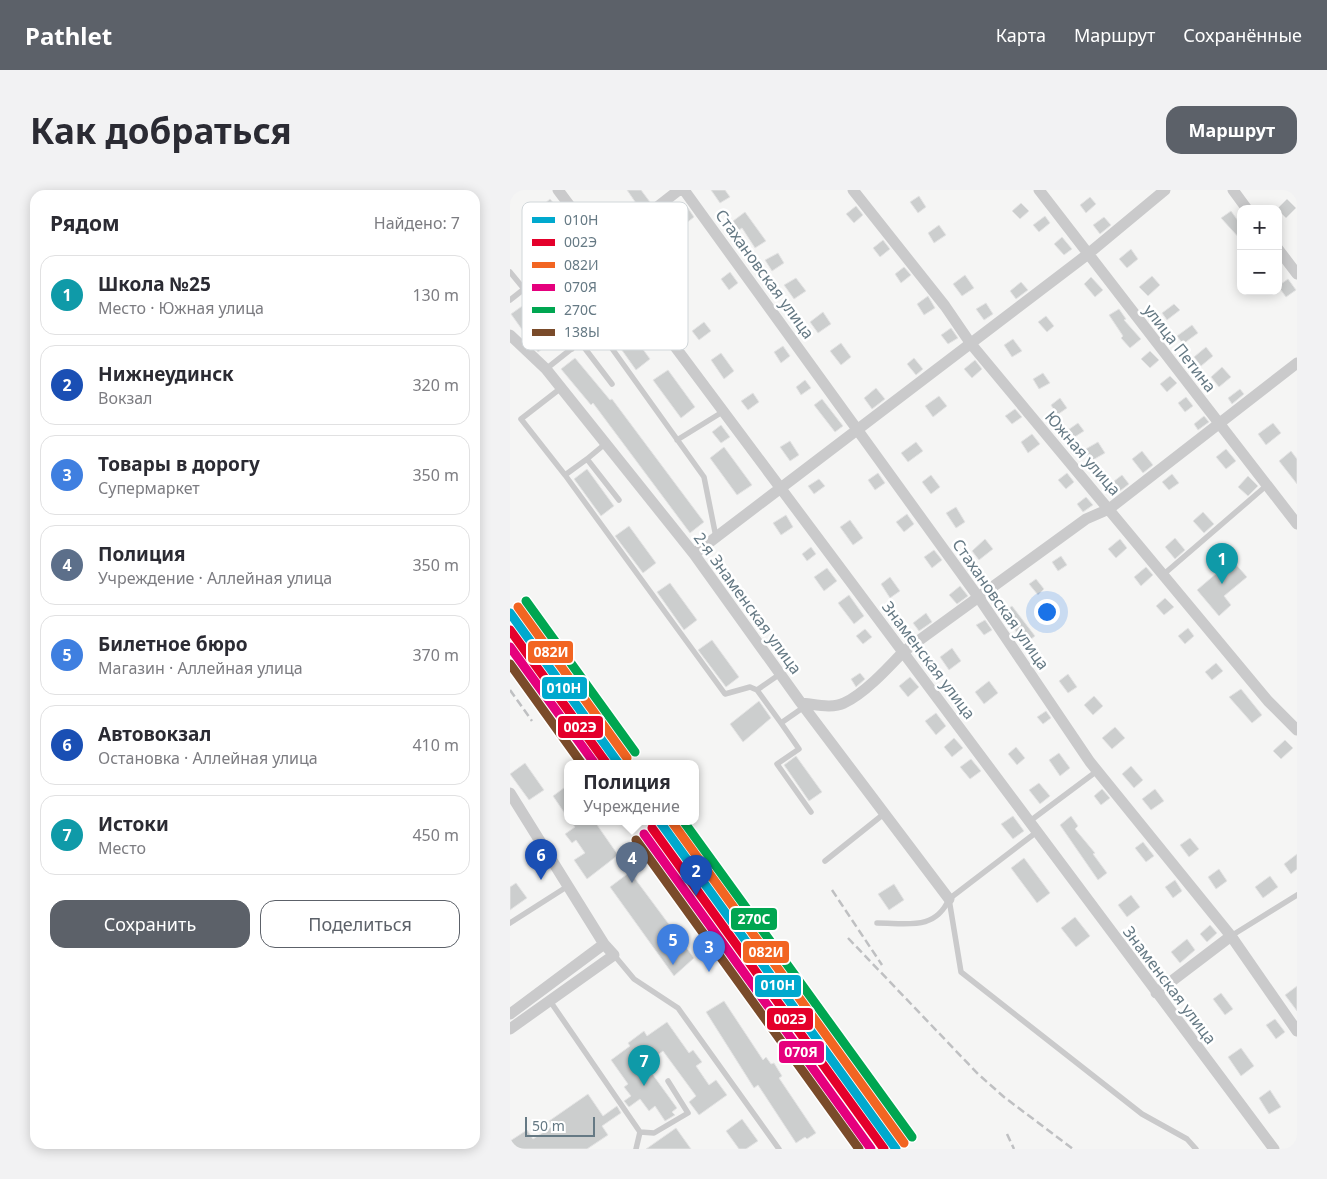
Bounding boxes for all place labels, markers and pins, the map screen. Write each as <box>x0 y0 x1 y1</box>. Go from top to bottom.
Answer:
pin: 1 <box>1206 543 1238 584</box>
pin: 6 <box>525 839 557 880</box>
pin: 4 <box>616 842 648 883</box>
pin: 2 <box>680 855 712 896</box>
pin: 5 <box>657 924 689 965</box>
pin: 3 <box>693 931 725 972</box>
pin: 7 <box>628 1045 660 1086</box>

